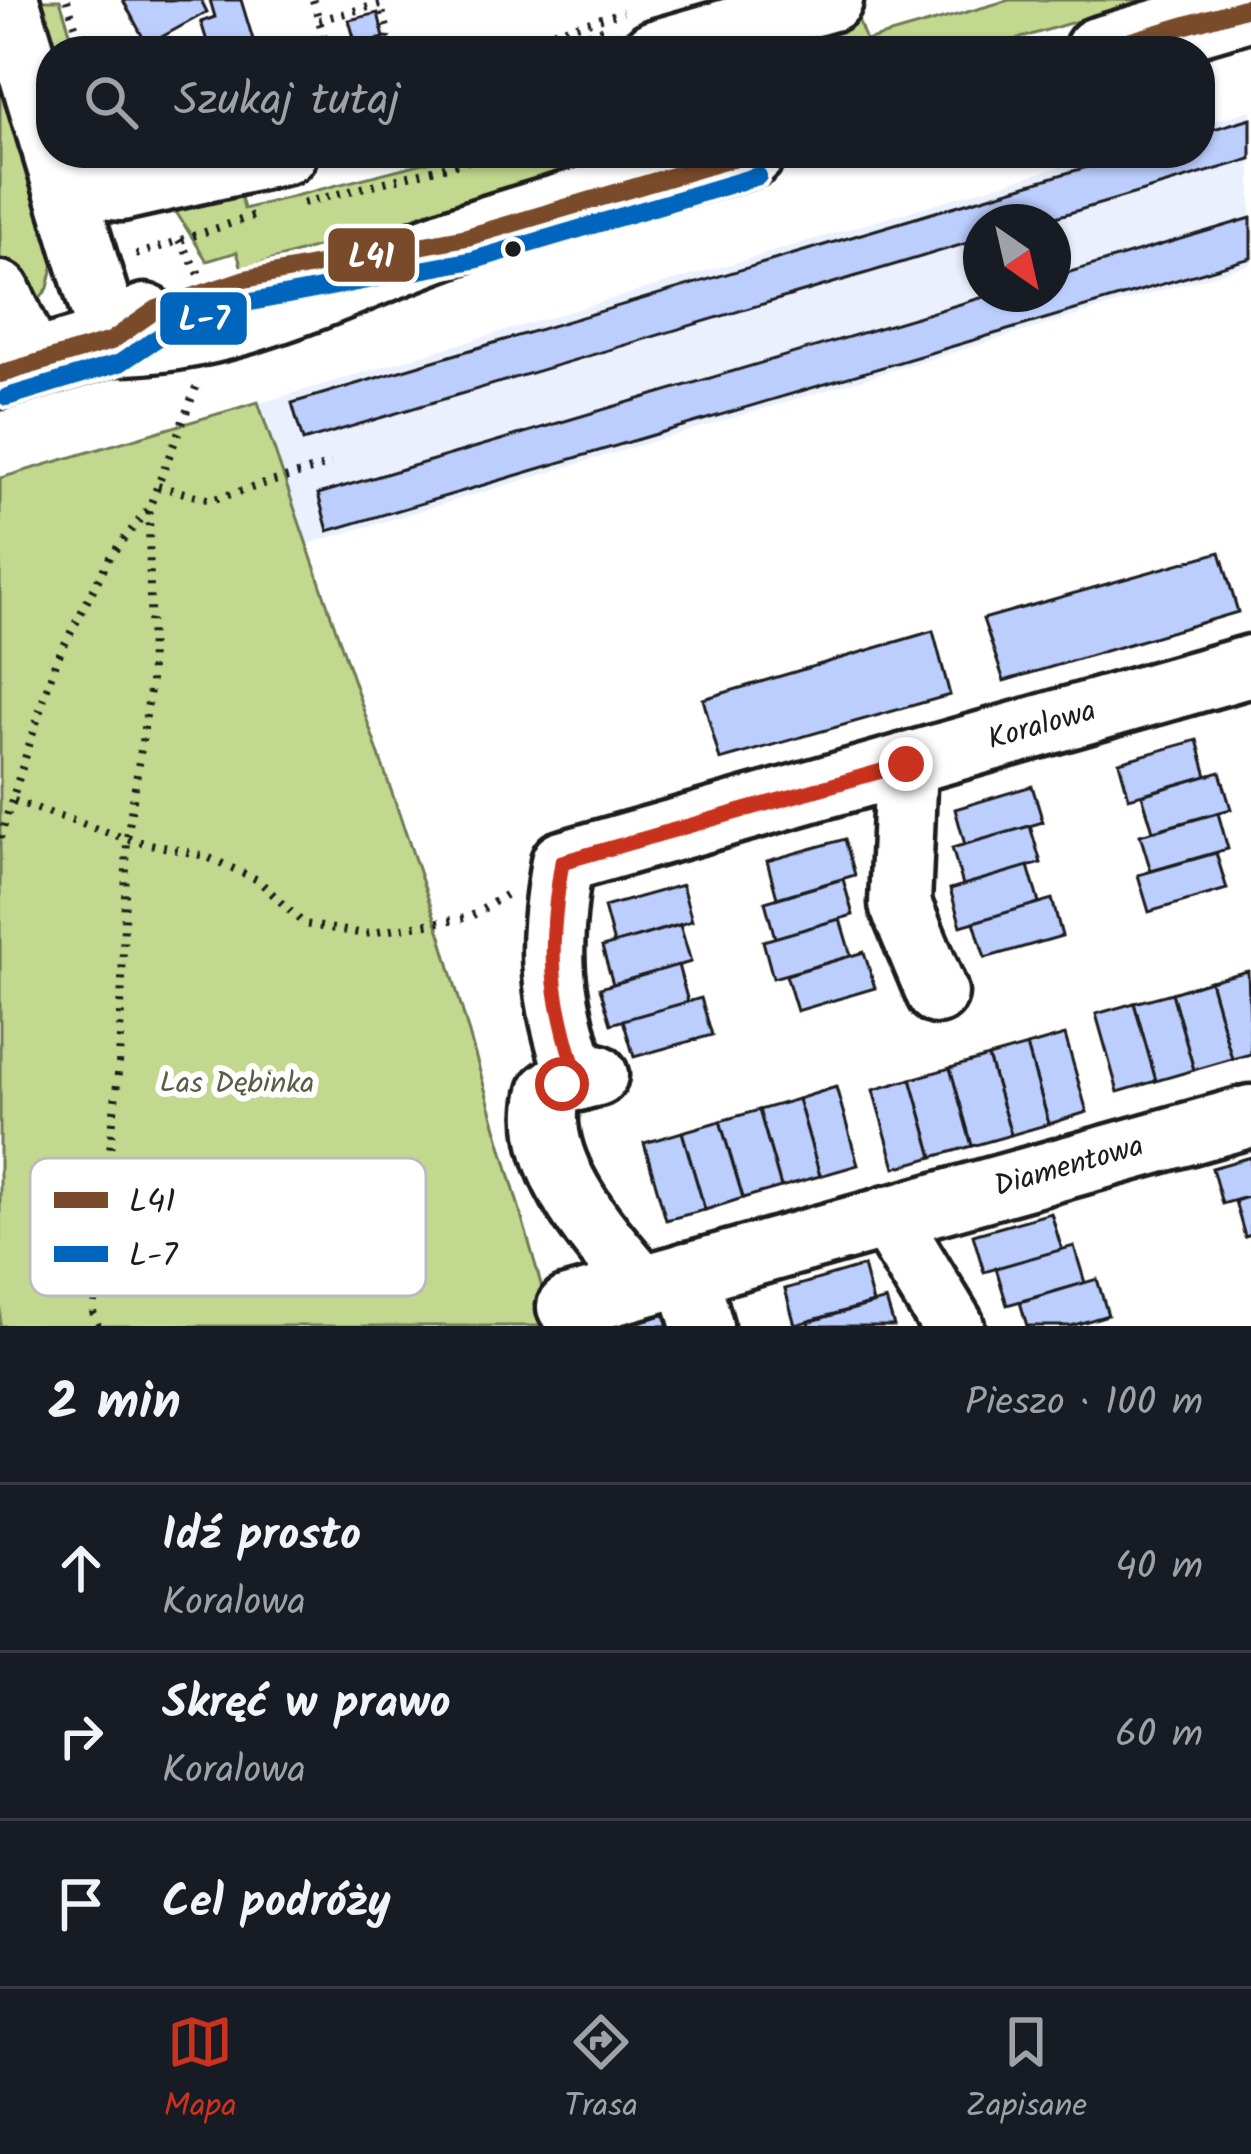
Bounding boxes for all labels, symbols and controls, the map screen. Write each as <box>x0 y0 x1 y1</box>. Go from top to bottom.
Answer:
search box <box>36 36 1215 168</box>
text: Szukaj tutaj <box>174 66 400 138</box>
icon: search <box>78 69 144 135</box>
north arrow <box>963 204 1071 312</box>
line badge: L41 <box>326 226 417 284</box>
text: L41 <box>348 232 394 285</box>
unlabelled marker <box>502 238 524 260</box>
line badge: L-7 <box>158 290 249 347</box>
text: L-7 <box>178 295 231 348</box>
street label: Koralowa <box>982 688 1102 764</box>
route end <box>879 737 933 791</box>
route start <box>535 1057 589 1111</box>
park label: Las Dębinka <box>160 1060 314 1108</box>
street label: Diamentowa <box>989 1123 1149 1211</box>
legend <box>30 1158 426 1296</box>
text: L41 <box>129 1177 176 1230</box>
text: L-7 <box>129 1231 179 1284</box>
text: 2 min <box>48 1364 181 1445</box>
text: Pieszo · 100 m <box>965 1373 1203 1435</box>
text: Idź prosto <box>162 1501 361 1573</box>
icon: ahead <box>48 1535 114 1601</box>
text: 40 m <box>1115 1537 1203 1599</box>
text: Koralowa <box>162 1573 306 1635</box>
text: Skręć w prawo <box>162 1669 450 1741</box>
icon: right <box>48 1703 114 1769</box>
text: 60 m <box>1115 1705 1203 1767</box>
text: Koralowa <box>162 1741 306 1803</box>
text: Cel podróży <box>162 1868 391 1940</box>
icon: arrive <box>48 1871 114 1937</box>
tab: Mapa <box>164 2009 237 2134</box>
tab: Trasa <box>564 2009 638 2134</box>
tab: Zapisane <box>966 2009 1087 2134</box>

